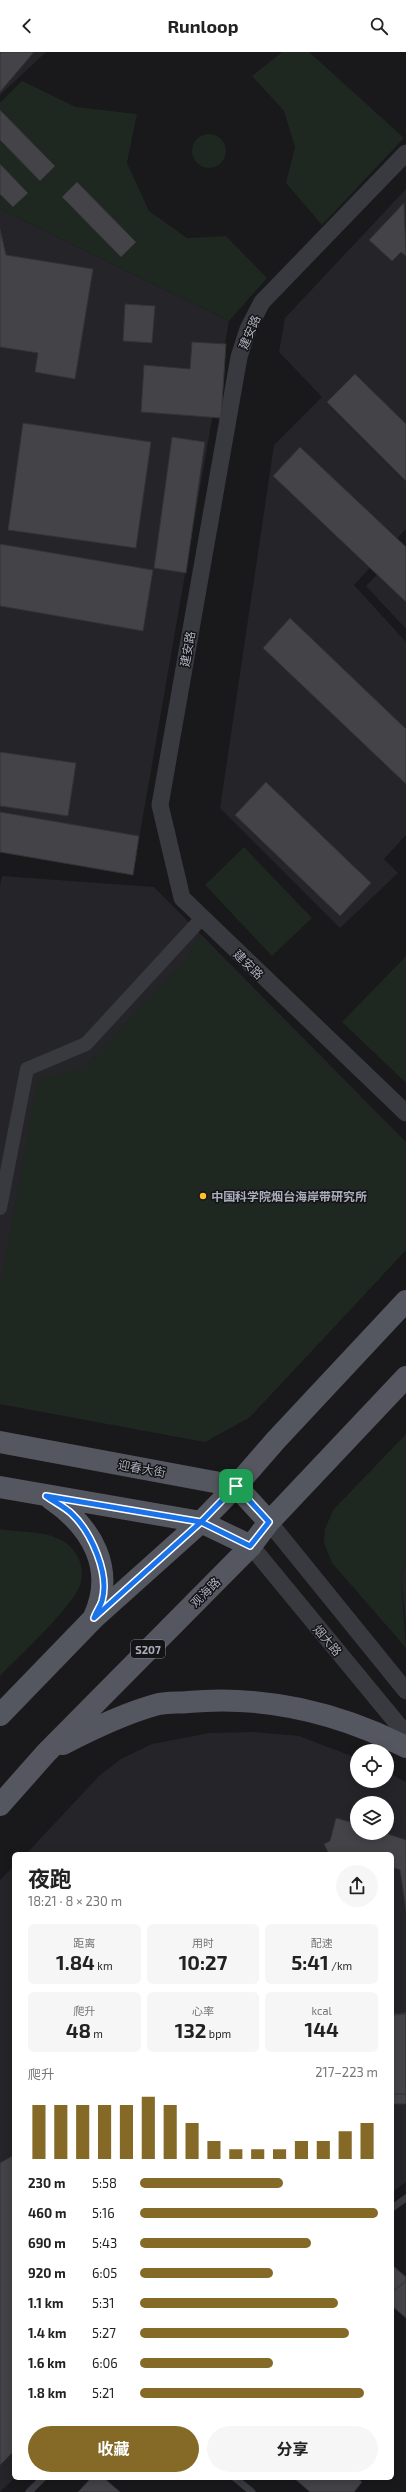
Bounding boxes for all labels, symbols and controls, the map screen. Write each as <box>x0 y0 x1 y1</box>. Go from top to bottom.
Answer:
icon: back <box>16 15 38 37</box>
text: Runloop <box>167 15 239 37</box>
icon: search <box>368 15 390 37</box>
street label: 建安路 <box>236 313 262 351</box>
street label: 建安路 <box>177 630 197 668</box>
street label: 建安路 <box>231 946 267 982</box>
place label: 中国科学院烟台海岸带研究所 <box>211 1189 367 1203</box>
marker: 中国科学院烟台海岸带研究所 <box>198 1191 208 1201</box>
street label: 迎春大街 <box>117 1457 167 1479</box>
pin <box>219 1469 253 1503</box>
icon: arrive <box>225 1475 247 1497</box>
street label: 观海路 <box>187 1574 223 1610</box>
street label: 烟大路 <box>311 1622 345 1658</box>
road number: S207 <box>131 1640 165 1658</box>
map controls <box>350 1744 394 1840</box>
button: locate <box>350 1744 394 1788</box>
button: layers <box>350 1796 394 1840</box>
text: 夜跑 <box>28 1865 72 1891</box>
button: share <box>336 1865 378 1907</box>
text: 18:21 · 8 × 230 m <box>28 1893 122 1909</box>
text: 距离 <box>73 1936 95 1949</box>
text: 用时 <box>192 1936 214 1949</box>
text: 配速 <box>311 1936 333 1949</box>
text: 1.84 <box>56 1950 95 1974</box>
text: 10:27 <box>179 1950 227 1974</box>
text: 5:41 <box>291 1950 329 1974</box>
text: km <box>95 1959 113 1972</box>
text: /km <box>329 1959 352 1972</box>
text: 爬升 <box>73 2004 95 2017</box>
text: 心率 <box>192 2004 214 2017</box>
text: kcal <box>312 2004 332 2017</box>
text: 144 <box>305 2017 339 2041</box>
text: 48 <box>66 2018 91 2042</box>
text: 132 <box>175 2018 206 2042</box>
text: m <box>91 2027 103 2040</box>
text: bpm <box>206 2027 231 2040</box>
text: 217–223 m <box>315 2064 378 2080</box>
text: 爬升 <box>28 2066 54 2082</box>
text: 230 m <box>28 2175 65 2191</box>
text: 5:58 <box>92 2175 117 2191</box>
text: 460 m <box>28 2205 66 2221</box>
text: 5:16 <box>92 2205 115 2221</box>
text: 690 m <box>28 2235 66 2251</box>
text: 5:43 <box>92 2235 117 2251</box>
text: 920 m <box>28 2265 66 2281</box>
text: 6:05 <box>92 2265 117 2281</box>
text: 1.1 km <box>28 2295 63 2311</box>
text: 5:31 <box>92 2295 114 2311</box>
text: 1.4 km <box>28 2325 67 2341</box>
text: 5:27 <box>92 2325 116 2341</box>
text: 1.6 km <box>28 2355 66 2371</box>
text: 6:06 <box>92 2355 118 2371</box>
text: 1.8 km <box>28 2385 66 2401</box>
text: 5:21 <box>92 2385 115 2401</box>
button: 收藏 <box>28 2426 199 2472</box>
button: 分享 <box>207 2426 378 2472</box>

